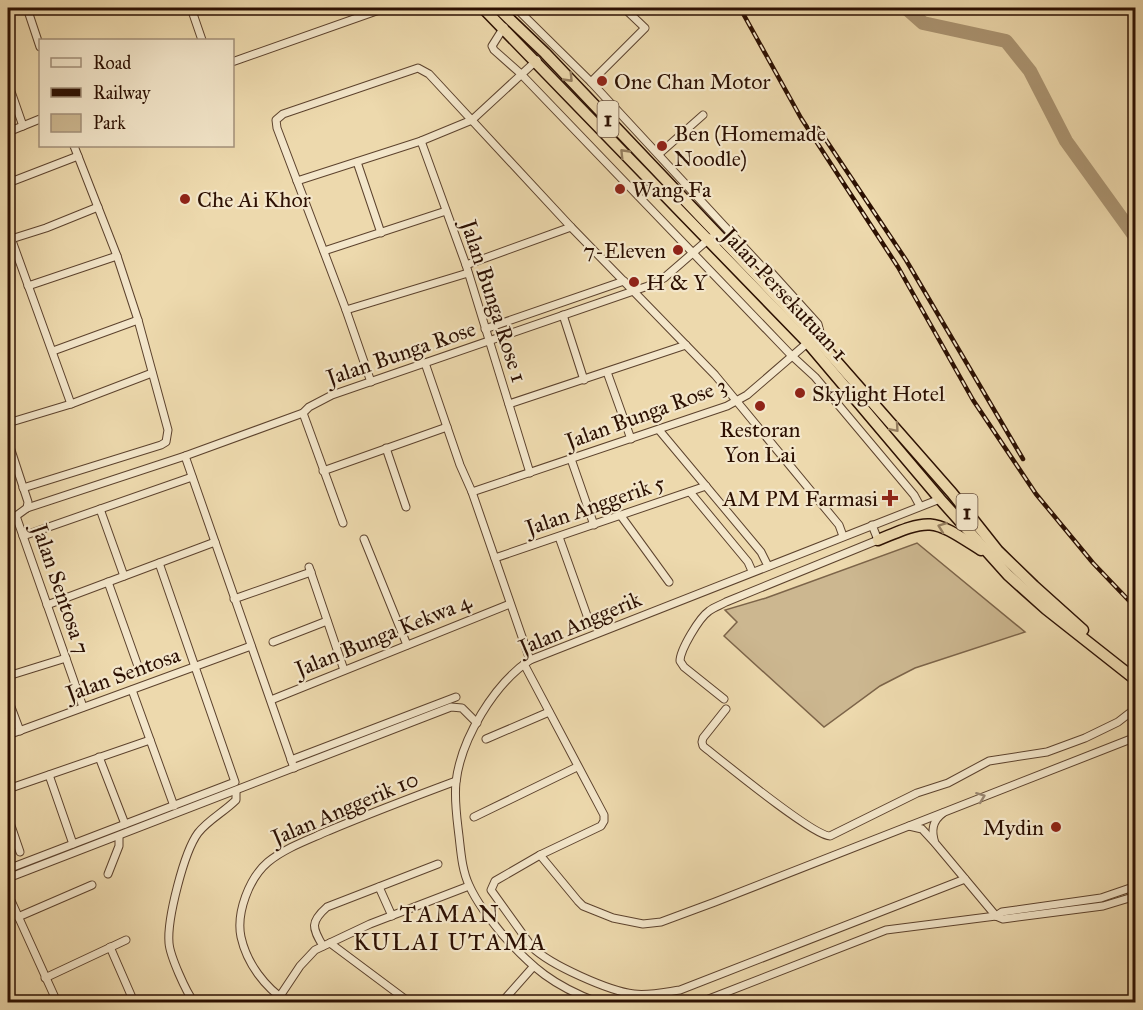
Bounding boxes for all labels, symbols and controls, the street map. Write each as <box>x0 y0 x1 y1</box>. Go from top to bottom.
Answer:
legend <box>39 39 234 147</box>
text: Road <box>93 52 131 74</box>
place label: One Chan Motor <box>614 68 771 95</box>
one-way arrow <box>562 72 573 82</box>
marker: One Chan Motor <box>595 74 609 88</box>
text: Railway <box>93 82 151 104</box>
road number: 1 <box>598 101 618 137</box>
text: Park <box>93 112 126 134</box>
place label: Ben (Homemade Noodle) <box>674 120 826 172</box>
marker: Ben (Homemade Noodle) <box>655 139 669 153</box>
one-way arrow <box>620 149 631 160</box>
place label: Wang Fa <box>632 176 712 203</box>
marker: Wang Fa <box>613 182 627 196</box>
place label: Che Ai Khor <box>197 186 312 213</box>
marker: Che Ai Khor <box>178 192 192 206</box>
street label: Jalan Bunga Rose 1 <box>454 214 533 386</box>
street label: Jalan Persekutuan 1 <box>715 220 854 366</box>
place label: 7-Eleven <box>583 237 666 264</box>
marker: 7-Eleven <box>671 243 685 257</box>
place label: H & Y <box>646 269 708 296</box>
marker: H & Y <box>627 275 641 289</box>
street label: Jalan Bunga Rose <box>321 315 479 392</box>
street label: Jalan Bunga Rose 3 <box>560 371 730 455</box>
place label: Skylight Hotel <box>812 380 945 407</box>
marker: Skylight Hotel <box>793 386 807 400</box>
marker: Restoran Yon Lai <box>753 399 767 413</box>
place label: Restoran Yon Lai <box>720 416 801 468</box>
one-way arrow <box>888 421 899 432</box>
street label: Jalan Anggerik 5 <box>520 469 668 542</box>
place label: AM PM Farmasi <box>722 485 878 512</box>
marker: AM PM Farmasi <box>883 491 897 505</box>
road number: 1 <box>956 494 978 530</box>
street label: Jalan Sentosa 7 <box>25 518 96 658</box>
one-way arrow <box>937 522 947 535</box>
street label: Jalan Anggerik <box>513 585 646 662</box>
street label: Jalan Bunga Kekwa 4 <box>289 587 476 683</box>
street label: Jalan Sentosa <box>60 641 184 708</box>
street label: Jalan Anggerik 10 <box>266 765 422 852</box>
one-way arrow <box>975 792 986 804</box>
place label: Mydin <box>983 814 1044 841</box>
marker: Mydin <box>1049 820 1063 834</box>
district label: TAMAN KULAI UTAMA <box>353 899 547 957</box>

